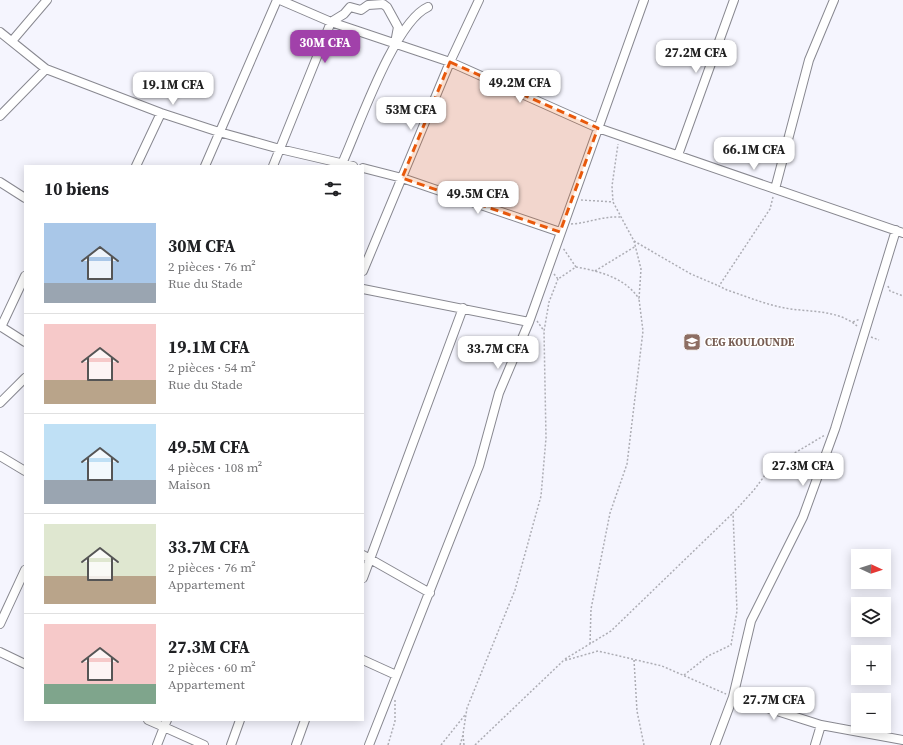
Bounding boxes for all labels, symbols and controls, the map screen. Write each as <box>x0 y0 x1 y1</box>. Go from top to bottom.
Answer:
pin: 30M CFA <box>288 30 362 64</box>
text: 30M CFA <box>299 34 351 51</box>
pin: 27.2M CFA <box>650 40 742 74</box>
text: 27.2M CFA <box>665 44 727 61</box>
pin: 49.2M CFA <box>474 70 566 104</box>
pin: 19.1M CFA <box>127 72 219 106</box>
text: 49.2M CFA <box>489 74 551 91</box>
text: 19.1M CFA <box>142 76 204 93</box>
pin: 53M CFA <box>374 97 448 131</box>
text: 53M CFA <box>385 101 437 118</box>
pin: 66.1M CFA <box>708 137 800 171</box>
text: 66.1M CFA <box>723 141 785 158</box>
text: 10 biens <box>44 177 109 201</box>
icon: filters <box>322 178 344 200</box>
pin: 49.5M CFA <box>432 181 524 215</box>
text: 49.5M CFA <box>447 185 509 202</box>
text: 30M CFA <box>168 234 236 258</box>
icon: home <box>76 239 124 287</box>
text: 2 pièces · 76 m² <box>168 258 256 275</box>
text: Rue du Stade <box>168 275 243 292</box>
school or university icon: CEG KOULOUNDE <box>682 332 702 352</box>
text: 19.1M CFA <box>168 335 250 359</box>
place label: CEG KOULOUNDE <box>705 335 795 350</box>
pin: 33.7M CFA <box>452 336 544 370</box>
icon: home <box>76 340 124 388</box>
text: 33.7M CFA <box>467 340 529 357</box>
text: 2 pièces · 54 m² <box>168 359 256 376</box>
text: Rue du Stade <box>168 376 243 393</box>
text: 49.5M CFA <box>168 435 250 459</box>
icon: home <box>76 440 124 488</box>
pin: 27.3M CFA <box>757 453 849 487</box>
text: 27.3M CFA <box>772 457 834 474</box>
text: 4 pièces · 108 m² <box>168 459 262 476</box>
text: Maison <box>168 476 211 493</box>
text: 33.7M CFA <box>168 535 250 559</box>
icon: home <box>76 540 124 588</box>
north arrow <box>851 549 891 589</box>
map controls <box>851 549 891 733</box>
text: 2 pièces · 76 m² <box>168 559 256 576</box>
text: Appartement <box>168 576 245 593</box>
button: layers <box>851 597 891 637</box>
text: 27.3M CFA <box>168 635 250 659</box>
icon: home <box>76 640 124 688</box>
button: + <box>851 645 891 685</box>
text: 2 pièces · 60 m² <box>168 659 256 676</box>
text: Appartement <box>168 676 245 693</box>
pin: 27.7M CFA <box>728 687 820 721</box>
text: 27.7M CFA <box>743 691 805 708</box>
button: − <box>851 693 891 733</box>

